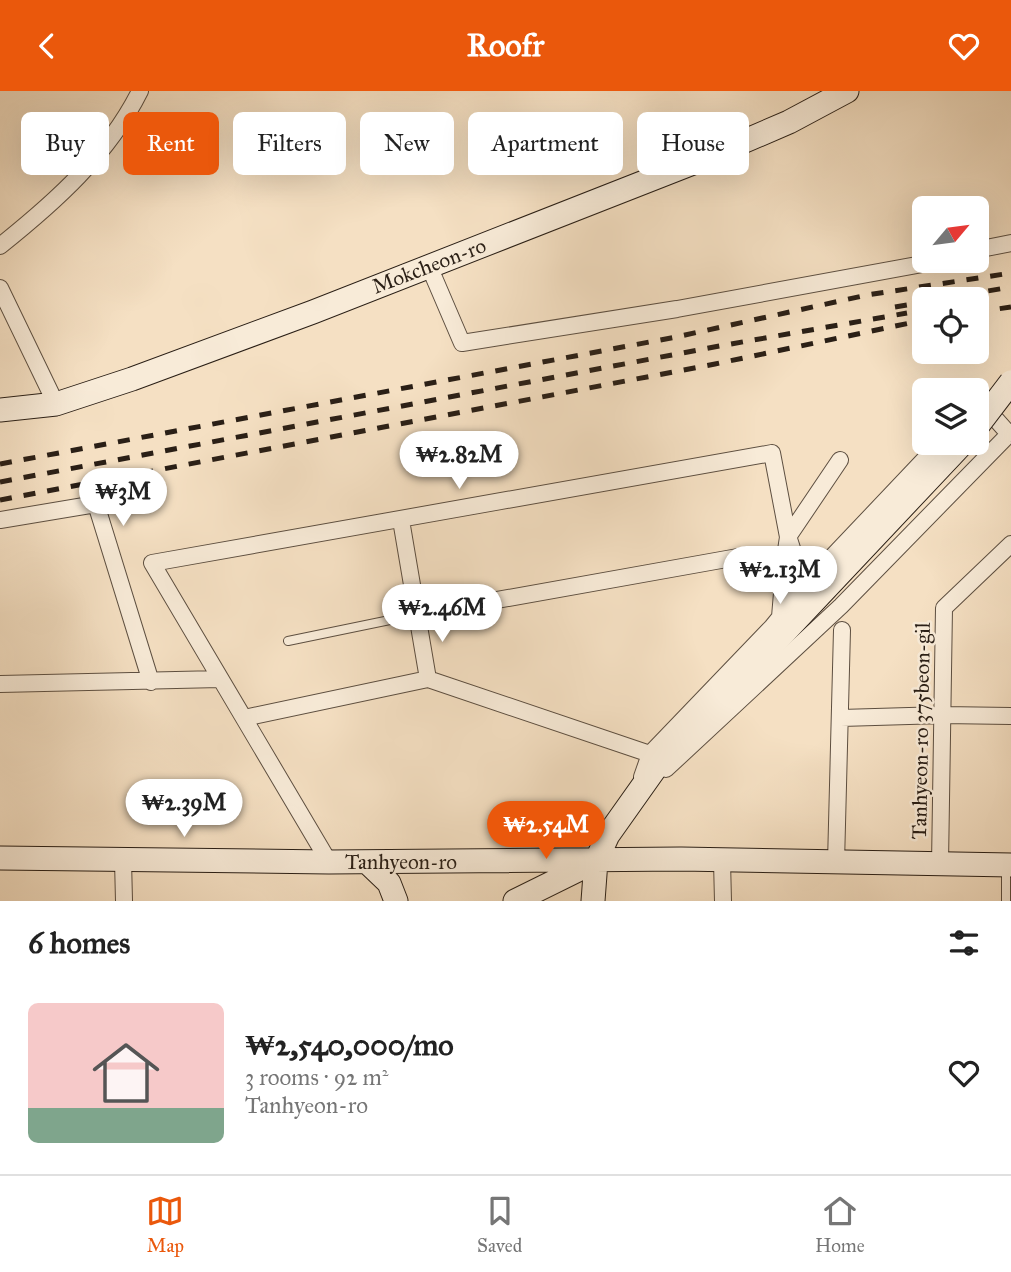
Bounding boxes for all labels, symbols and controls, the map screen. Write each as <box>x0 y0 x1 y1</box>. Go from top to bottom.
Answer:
text: Roofr <box>467 26 544 65</box>
icon: back <box>28 27 66 65</box>
icon: heart <box>945 27 983 65</box>
chip: Buy <box>21 112 109 175</box>
chip: Rent <box>123 112 219 175</box>
chip: Filters <box>233 112 346 175</box>
chip: New <box>360 112 454 175</box>
chip: Apartment <box>468 112 623 175</box>
chip: House <box>637 112 749 175</box>
north arrow <box>912 196 989 273</box>
map controls <box>912 196 989 455</box>
street label: Mokcheon-ro <box>368 232 490 300</box>
button: locate <box>912 287 989 364</box>
button: layers <box>912 378 989 455</box>
pin: ₩2.82M <box>402 431 516 491</box>
text: ₩2.82M <box>416 440 502 468</box>
pin: ₩3M <box>89 469 157 528</box>
text: ₩3M <box>95 477 151 505</box>
pin: ₩2.13M <box>723 547 837 606</box>
text: ₩2.13M <box>739 555 821 583</box>
pin: ₩2.46M <box>385 585 499 644</box>
text: ₩2.46M <box>398 593 486 621</box>
street label: Tanhyeon-ro 375beon-gil <box>906 622 936 840</box>
pin: ₩2.39M <box>127 779 241 839</box>
text: ₩2.39M <box>142 788 226 816</box>
pin: ₩2.54M <box>489 801 603 861</box>
text: ₩2.54M <box>503 810 589 838</box>
street label: Tanhyeon-ro <box>345 849 457 875</box>
icon: filters <box>945 924 983 962</box>
text: 6 homes <box>28 925 130 961</box>
text: ₩2,540,000/mo <box>245 1027 454 1063</box>
icon: home <box>84 1031 168 1115</box>
icon: heart <box>945 1054 983 1092</box>
text: 3 rooms · 92 m² <box>245 1063 388 1091</box>
text: Tanhyeon-ro <box>245 1091 368 1119</box>
tab: Map <box>146 1192 184 1257</box>
tab: Saved <box>477 1192 522 1257</box>
tab: Home <box>815 1192 865 1257</box>

